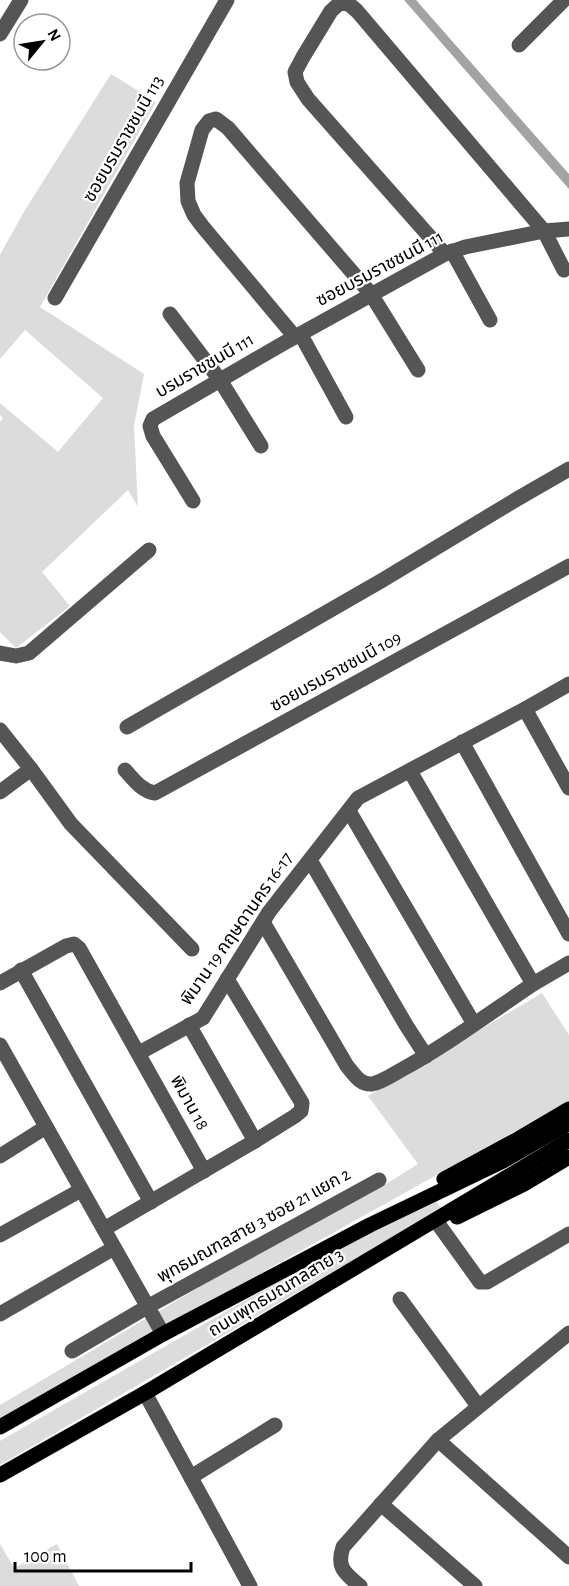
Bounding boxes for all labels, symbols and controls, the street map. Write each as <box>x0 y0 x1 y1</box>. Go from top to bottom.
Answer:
north arrow <box>12 12 72 72</box>
text: N <box>44 26 64 44</box>
street label: ซอยบรมราชชนนี 113 <box>80 72 167 205</box>
street label: ซอยบรมราชชนนี 111 <box>313 227 447 310</box>
street label: บรมราชชนนี 111 <box>152 330 257 401</box>
street label: ซอยบรมราชชนนี 109 <box>267 628 405 715</box>
street label: พิมาน 19 กฤษดานคร 16-17 <box>177 849 297 1009</box>
street label: พิมาน 18 <box>167 1073 211 1133</box>
street label: พุทธมณฑลสาย 3 ซอย 21 แยก 2 <box>154 1165 354 1287</box>
street label: ถนนพุทธมณฑลสาย 3 <box>205 1246 347 1341</box>
scale bar <box>15 1535 190 1573</box>
text: 100 m <box>24 1548 67 1566</box>

